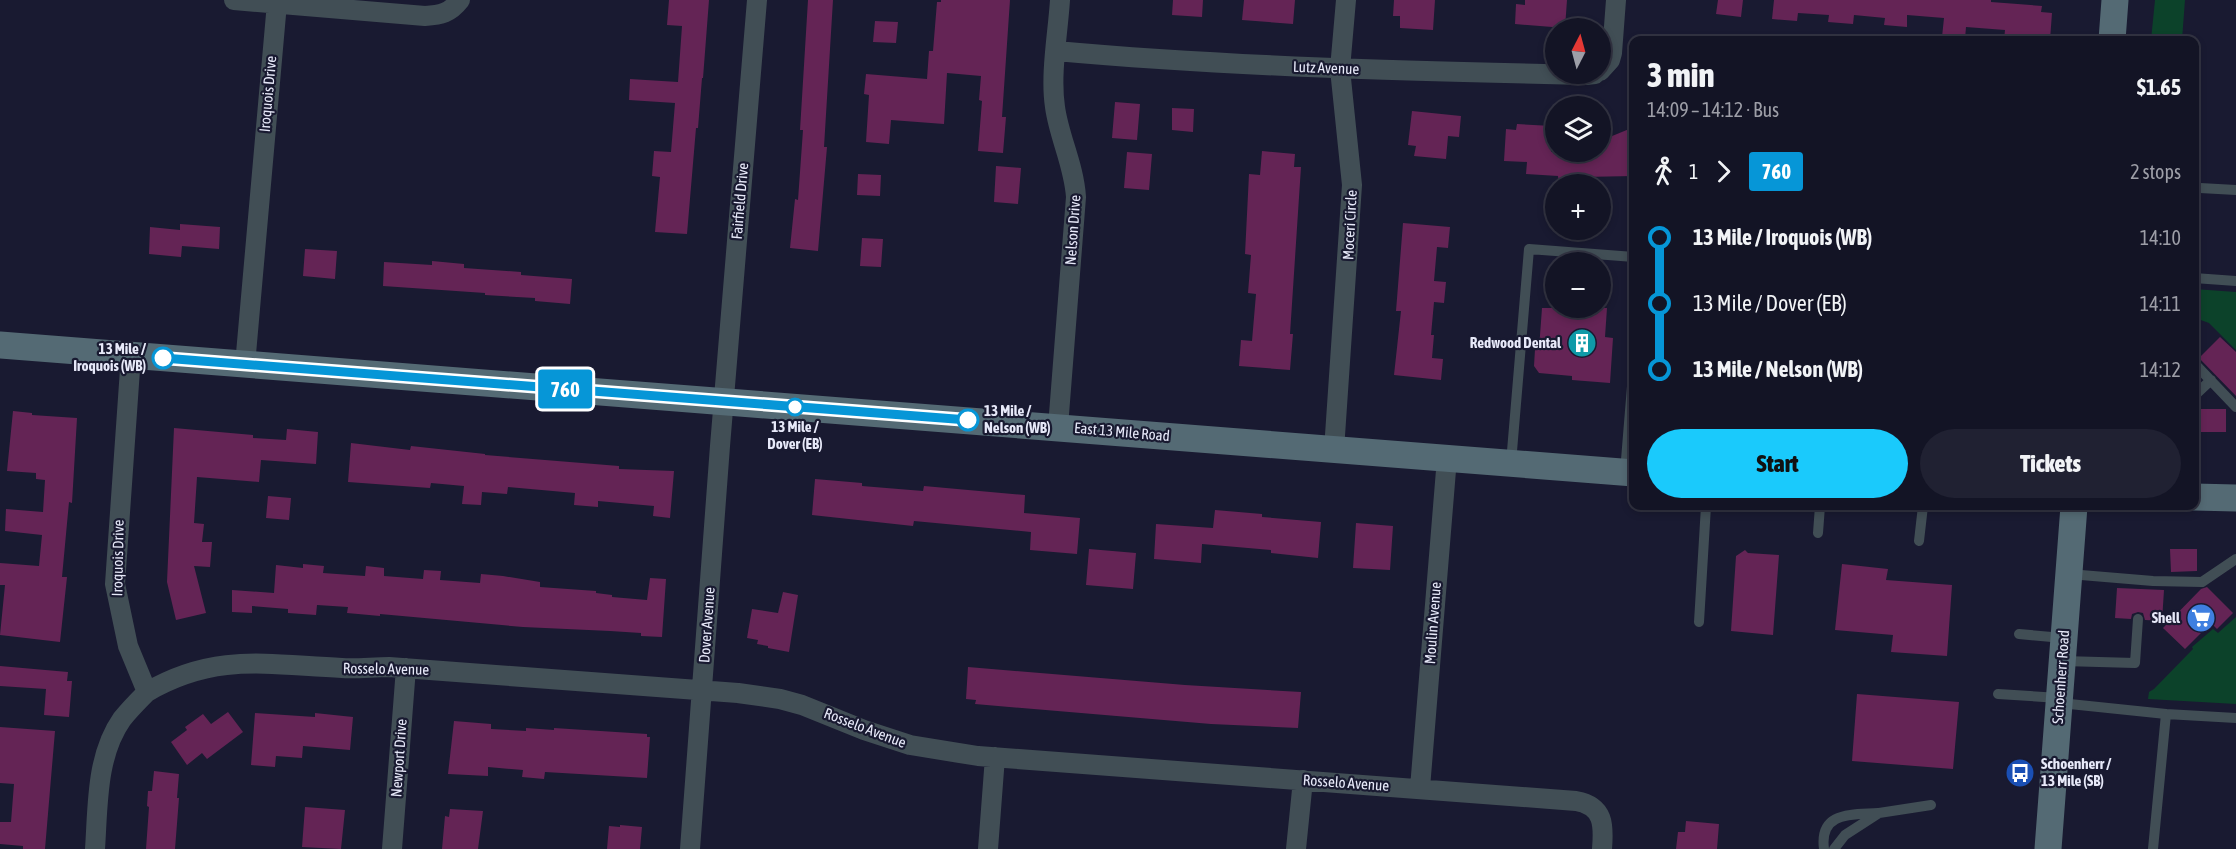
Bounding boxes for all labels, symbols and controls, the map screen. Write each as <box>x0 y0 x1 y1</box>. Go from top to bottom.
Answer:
north arrow <box>1545 18 1611 84</box>
map controls <box>1545 18 1611 318</box>
street label: Iroquois Drive <box>256 55 279 133</box>
text: 3 min <box>1647 56 1714 94</box>
street label: Lutz Avenue <box>1293 58 1360 77</box>
text: $1.65 <box>2137 74 2181 100</box>
button: layers <box>1545 96 1611 162</box>
text: 14:09 – 14:12 · Bus <box>1647 98 1779 121</box>
icon: walk <box>1647 155 1680 188</box>
icon: forward <box>1707 155 1740 188</box>
text: 760 <box>1761 159 1791 183</box>
text: 1 <box>1689 160 1698 183</box>
text: 2 stops <box>2130 160 2181 183</box>
street label: Fairfield Drive <box>728 162 751 240</box>
button: + <box>1545 174 1611 240</box>
street label: Moceri Circle <box>1339 189 1360 260</box>
street label: Nelson Drive <box>1062 194 1083 266</box>
text: 13 Mile / Iroquois (WB) <box>1693 224 1872 250</box>
text: 14:10 <box>2140 226 2181 249</box>
button: − <box>1545 252 1611 318</box>
text: 13 Mile / Dover (EB) <box>1693 290 1847 316</box>
text: 14:11 <box>2140 292 2181 315</box>
building icon: Redwood Dental <box>1566 327 1598 359</box>
place label: Redwood Dental <box>1470 334 1562 351</box>
place label: 13 Mile / Iroquois (WB) <box>73 340 147 374</box>
marker: 13 Mile / Iroquois (WB) <box>152 347 174 369</box>
text: 13 Mile / Nelson (WB) <box>1693 356 1863 382</box>
text: 14:12 <box>2140 358 2181 381</box>
line badge: 760 <box>530 370 600 408</box>
text: 760 <box>550 377 580 401</box>
marker: 13 Mile / Dover (EB) <box>786 398 804 416</box>
place label: 13 Mile / Nelson (WB) <box>984 402 1051 436</box>
marker: 13 Mile / Nelson (WB) <box>957 409 979 431</box>
place label: 13 Mile / Dover (EB) <box>767 418 823 452</box>
street label: East 13 Mile Road <box>1073 419 1171 444</box>
button: Start <box>1647 429 1908 498</box>
button: Tickets <box>1920 429 2181 498</box>
street label: Iroquois Drive <box>108 519 127 596</box>
street label: Moulin Avenue <box>1421 581 1444 665</box>
street label: Dover Avenue <box>695 586 718 664</box>
supermarket icon: Shell <box>2185 602 2217 634</box>
place label: Shell <box>2152 609 2181 626</box>
street label: Schoenherr Road <box>2049 630 2072 724</box>
street label: Rosselo Avenue <box>343 659 430 678</box>
street label: Rosselo Avenue <box>822 704 909 751</box>
street label: Newport Drive <box>387 718 410 798</box>
place label: Schoenherr / 13 Mile (SB) <box>2041 755 2112 789</box>
bus stop icon: Schoenherr / 13 Mile (SB) <box>2004 757 2036 789</box>
street label: Rosselo Avenue <box>1302 771 1390 794</box>

